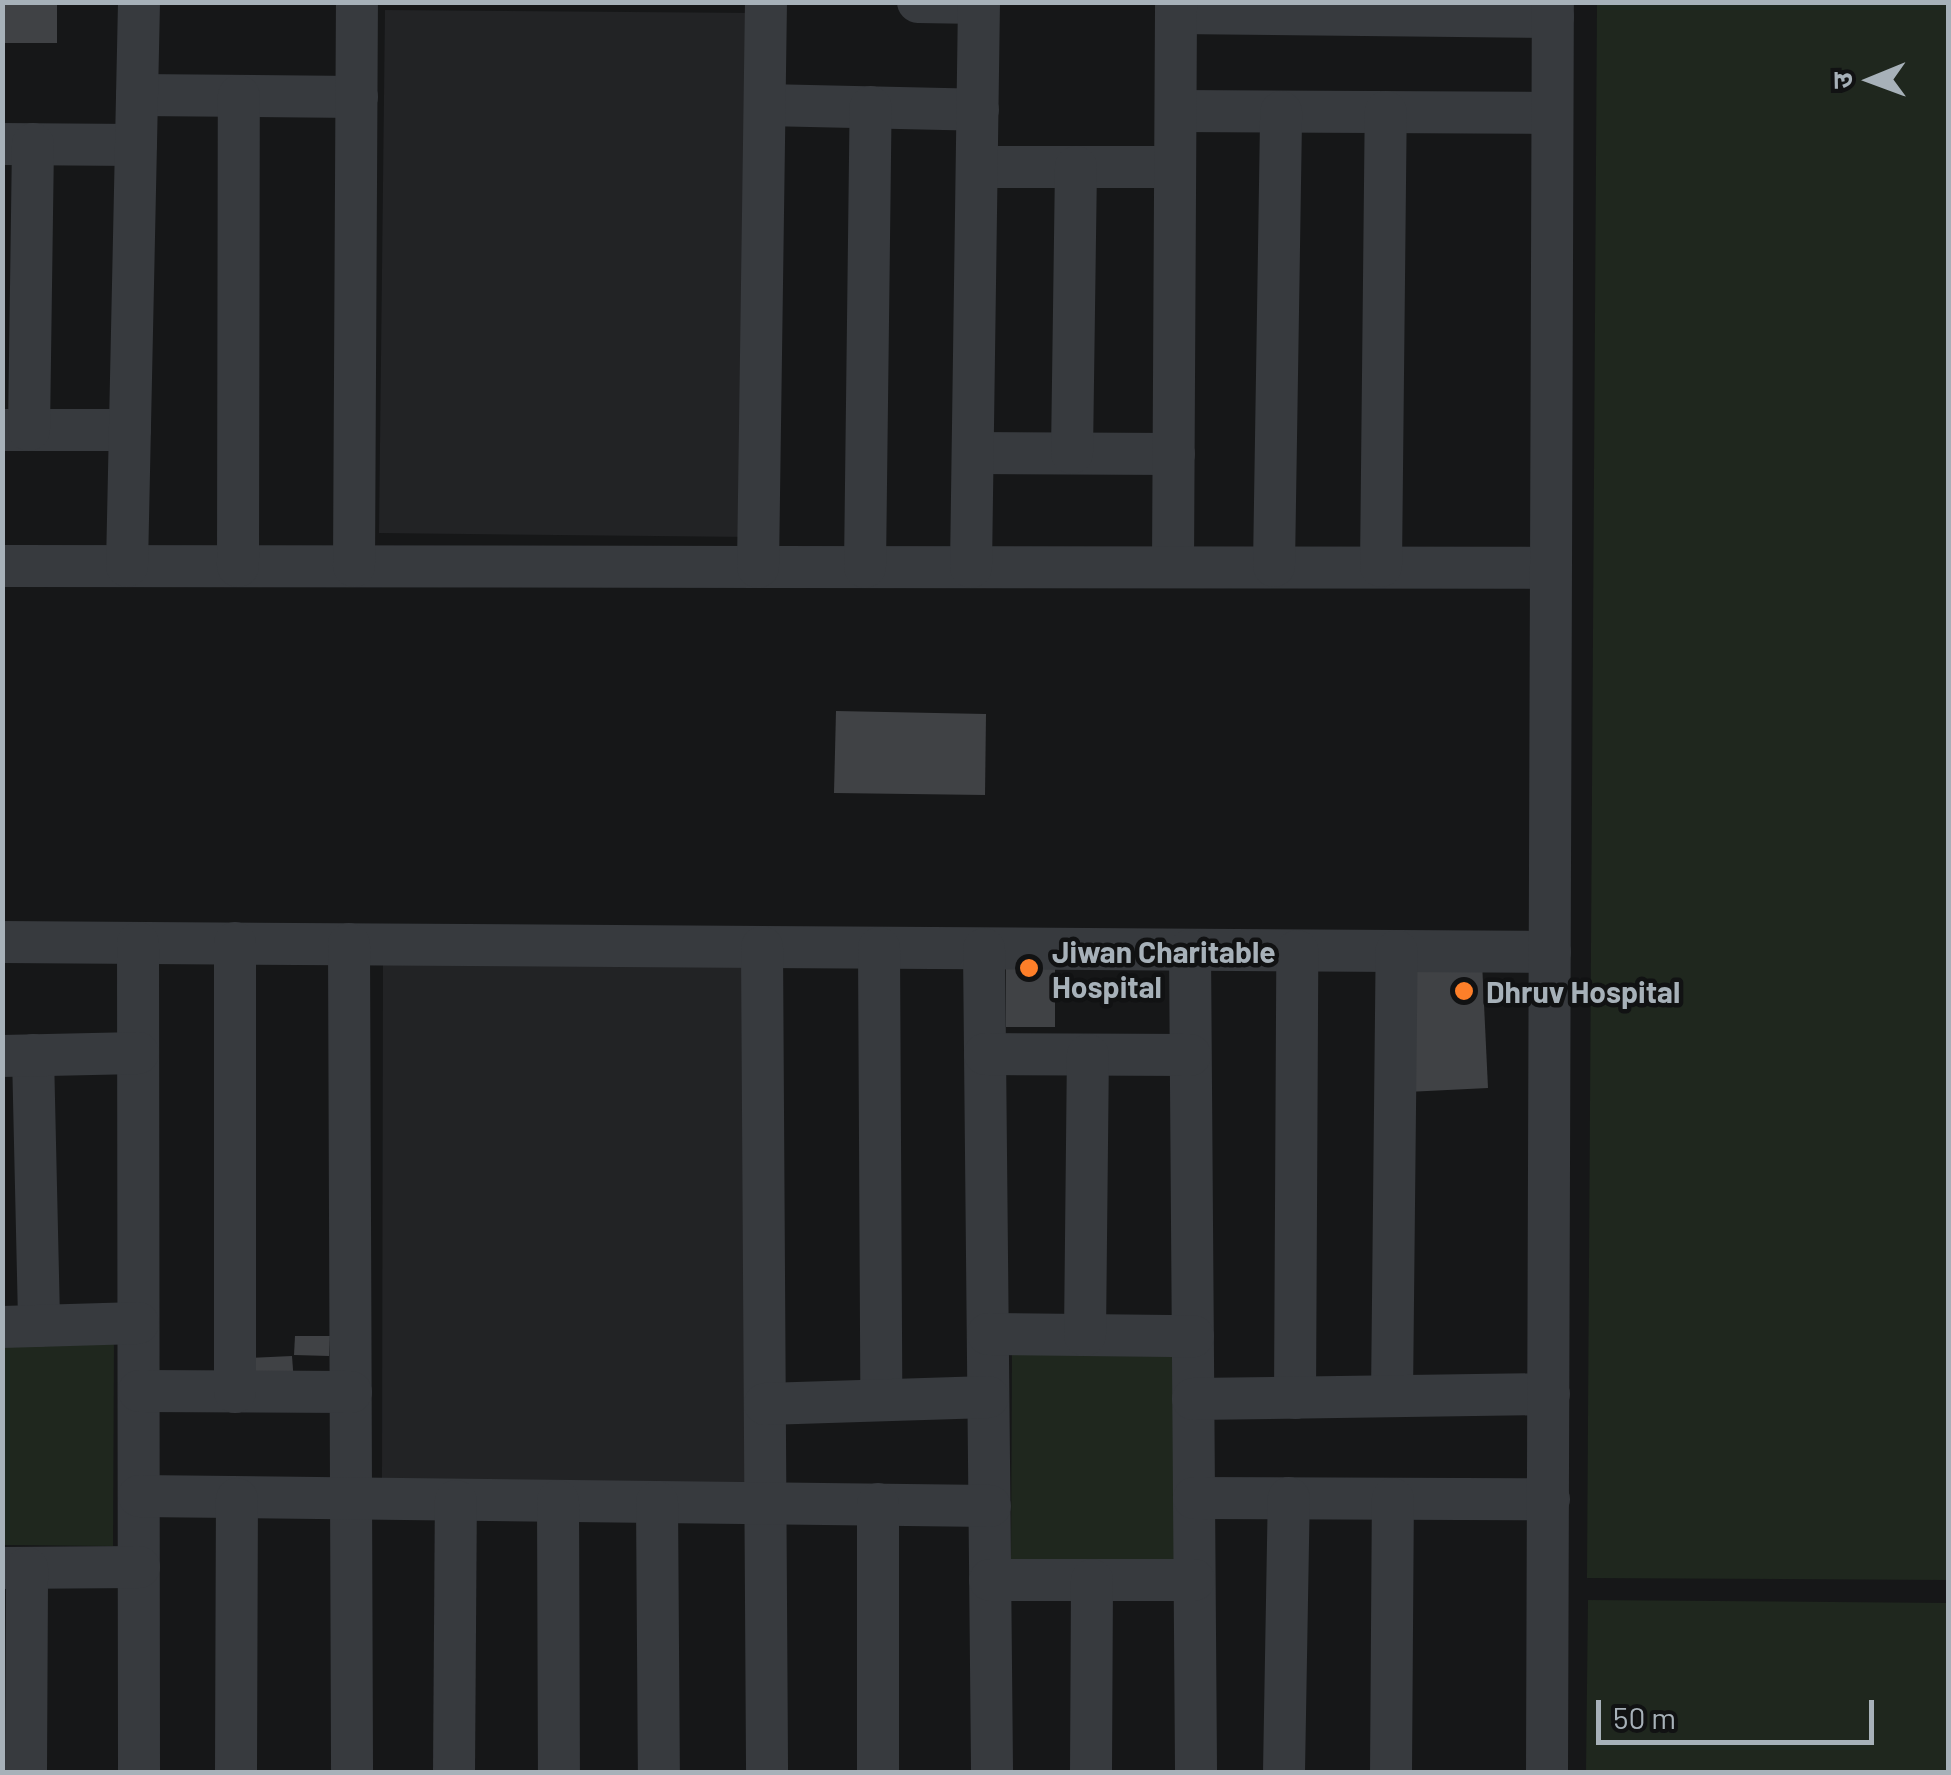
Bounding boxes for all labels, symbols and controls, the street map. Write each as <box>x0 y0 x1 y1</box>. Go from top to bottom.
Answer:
north arrow <box>1821 30 1921 130</box>
text: उ <box>1824 72 1858 89</box>
place label: Jiwan Charitable Hospital <box>1052 933 1276 1004</box>
marker: Jiwan Charitable Hospital <box>1016 955 1042 981</box>
place label: Dhruv Hospital <box>1486 973 1680 1009</box>
marker: Dhruv Hospital <box>1451 978 1477 1004</box>
scale bar <box>1601 1680 1878 1742</box>
text: 50 m <box>1613 1699 1676 1735</box>

